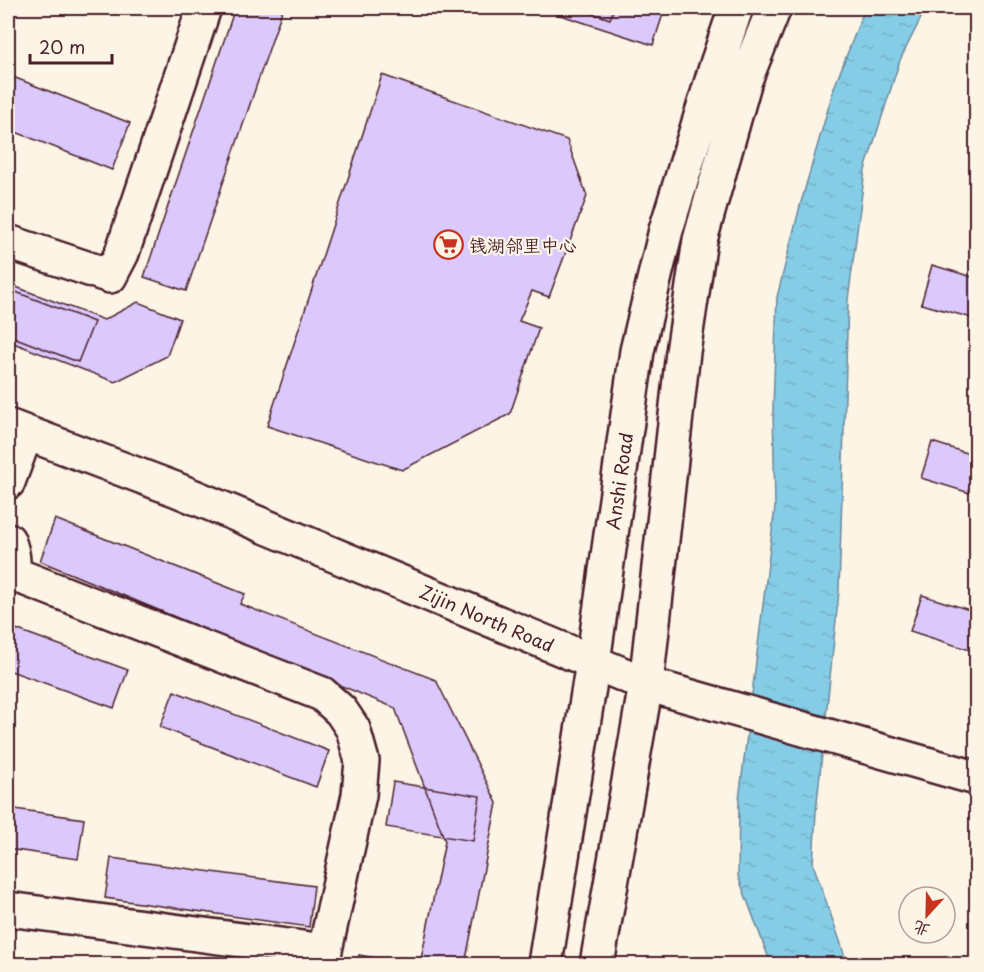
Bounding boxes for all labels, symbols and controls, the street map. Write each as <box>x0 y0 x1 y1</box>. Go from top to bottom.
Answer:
scale bar <box>30 27 112 65</box>
text: 20 m <box>39 33 85 60</box>
supermarket icon: 钱湖邻里中心 <box>432 228 464 260</box>
place label: 钱湖邻里中心 <box>469 231 577 258</box>
street label: Anshi Road <box>599 431 639 531</box>
street label: Zijin North Road <box>416 578 558 658</box>
north arrow <box>897 885 957 945</box>
text: 北 <box>909 916 933 944</box>

